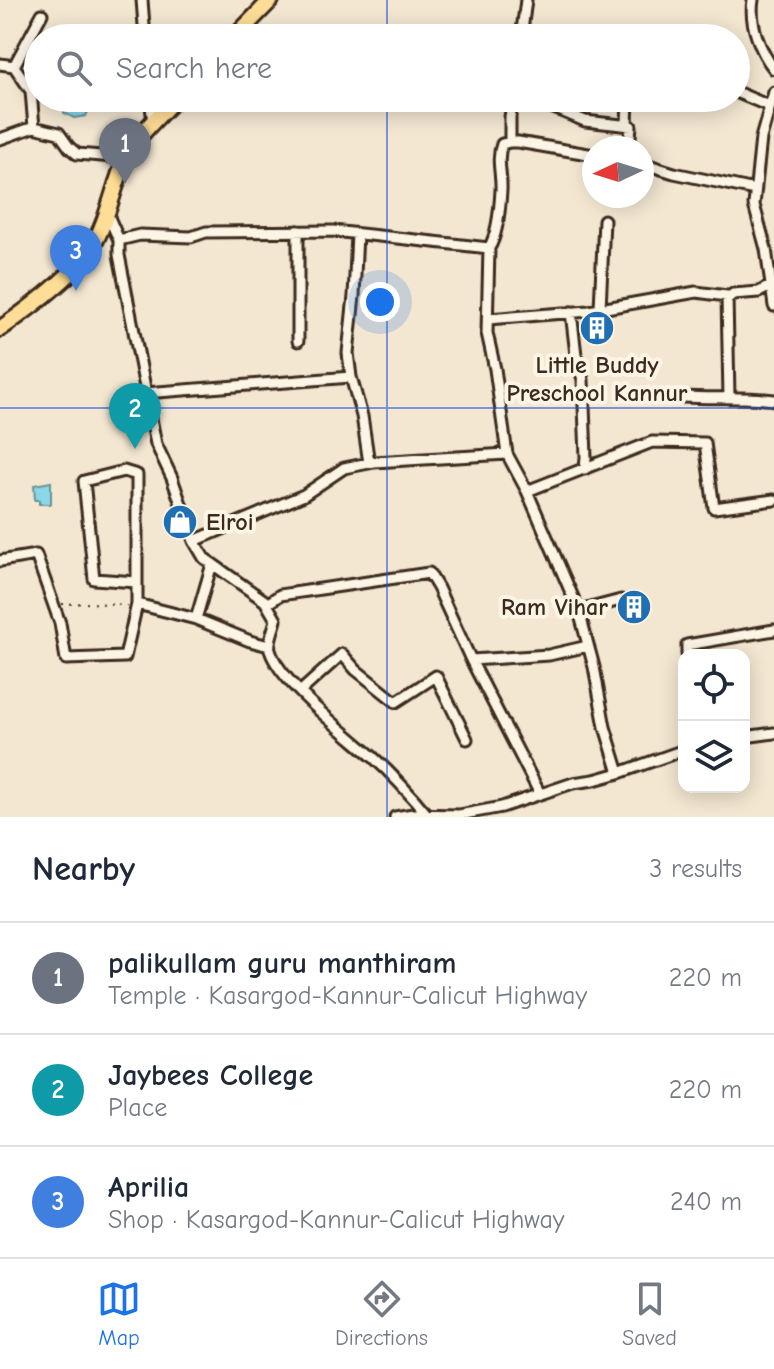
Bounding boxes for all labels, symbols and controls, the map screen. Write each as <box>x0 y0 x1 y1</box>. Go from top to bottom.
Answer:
search box <box>24 24 750 112</box>
icon: search <box>52 46 96 90</box>
text: Search here <box>116 51 272 86</box>
pin: 1 <box>99 118 151 184</box>
north arrow <box>582 136 654 208</box>
pin: 3 <box>50 225 102 291</box>
your location <box>360 282 400 322</box>
building icon: Little Buddy Preschool Kannur <box>578 309 616 347</box>
place label: Little Buddy Preschool Kannur <box>506 351 688 407</box>
pin: 2 <box>109 383 161 449</box>
shop icon: Elroi <box>161 503 199 541</box>
place label: Elroi <box>206 508 253 536</box>
building icon: Ram Vihar <box>615 588 653 626</box>
place label: Ram Vihar <box>501 593 608 621</box>
map controls <box>678 649 750 793</box>
button: locate <box>678 649 750 721</box>
button: layers <box>678 721 750 793</box>
text: Nearby <box>32 849 135 889</box>
text: 3 results <box>649 854 742 884</box>
text: palikullam guru manthiram <box>108 946 456 981</box>
text: 1 <box>53 963 63 993</box>
text: 220 m <box>669 963 742 993</box>
text: Temple · Kasargod-Kannur-Calicut Highway <box>108 981 587 1011</box>
text: Jaybees College <box>108 1058 313 1093</box>
text: 2 <box>52 1075 64 1105</box>
text: 220 m <box>669 1075 742 1105</box>
text: Place <box>108 1093 167 1123</box>
text: Aprilia <box>108 1170 189 1205</box>
text: 3 <box>52 1187 64 1217</box>
text: 240 m <box>670 1187 742 1217</box>
text: Shop · Kasargod-Kannur-Calicut Highway <box>108 1205 564 1235</box>
tab: Map <box>97 1277 141 1351</box>
tab: Directions <box>335 1277 428 1351</box>
tab: Saved <box>622 1277 677 1351</box>

